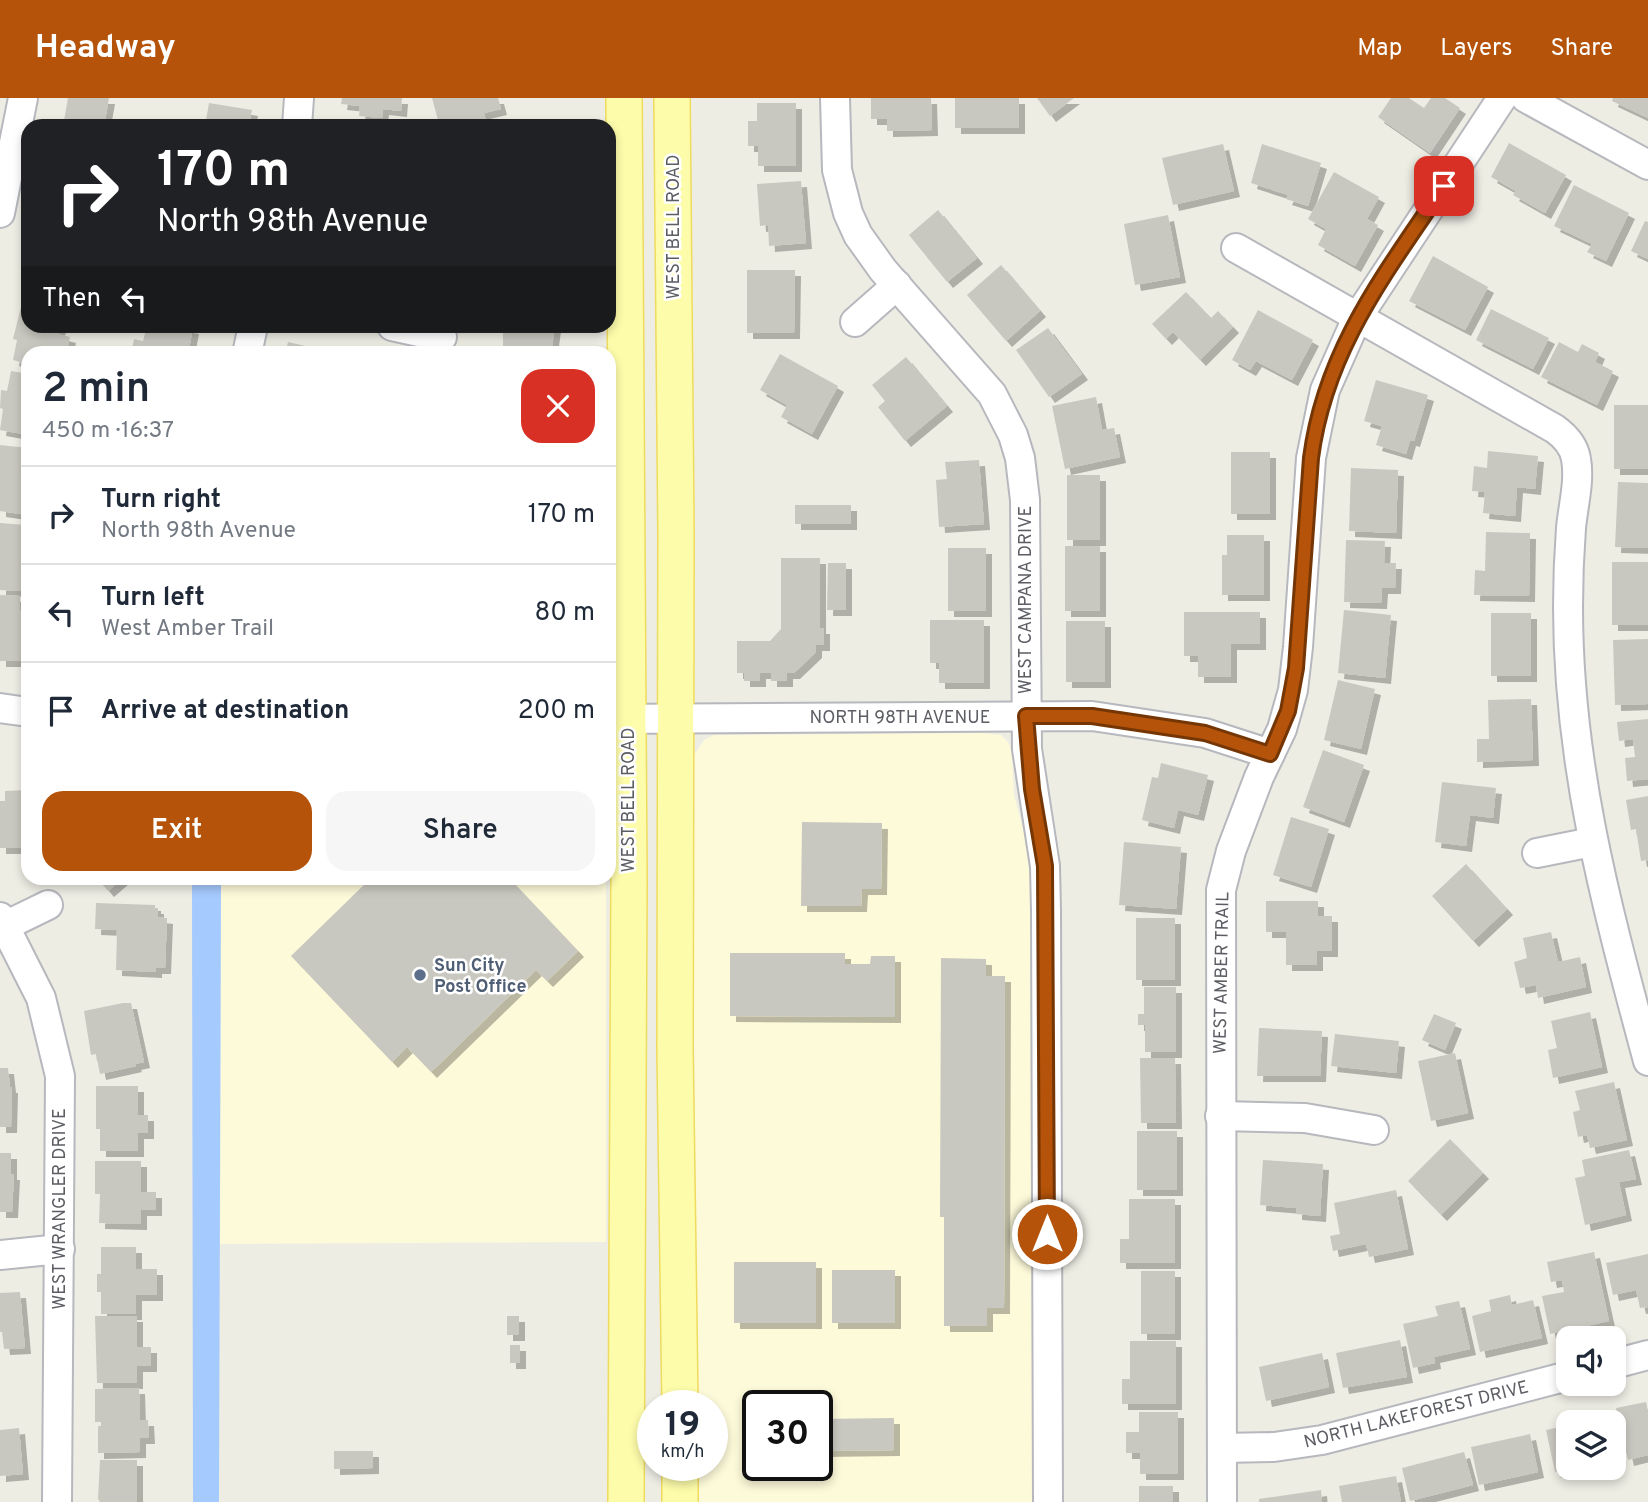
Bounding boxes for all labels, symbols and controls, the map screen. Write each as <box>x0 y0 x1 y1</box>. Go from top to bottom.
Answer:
text: Headway <box>35 28 176 70</box>
text: Map <box>1357 34 1402 64</box>
text: Layers <box>1440 34 1512 64</box>
text: Share <box>1550 34 1613 64</box>
text: 170 m <box>157 142 290 204</box>
icon: right <box>42 147 133 238</box>
street label: WEST BELL ROAD <box>663 155 686 299</box>
pin <box>1414 156 1474 216</box>
icon: arrive <box>1425 167 1463 205</box>
text: North 98th Avenue <box>157 203 428 243</box>
icon: left <box>115 280 153 318</box>
text: Then <box>42 283 101 316</box>
text: 2 min <box>42 364 150 417</box>
button: close <box>521 369 595 443</box>
text: 450 m · 16:37 <box>42 417 174 446</box>
text: Turn right <box>101 484 221 517</box>
icon: right <box>42 496 80 534</box>
text: 170 m <box>528 499 595 532</box>
street label: WEST CAMPANA DRIVE <box>1015 506 1038 694</box>
text: North 98th Avenue <box>101 517 296 546</box>
text: Turn left <box>101 582 205 615</box>
icon: left <box>42 594 80 632</box>
text: 80 m <box>535 597 595 630</box>
text: West Amber Trail <box>101 615 274 644</box>
icon: arrive <box>42 692 80 730</box>
text: Arrive at destination <box>101 695 349 728</box>
text: 200 m <box>518 695 595 728</box>
street label: NORTH 98TH AVENUE <box>810 707 990 730</box>
street label: WEST BELL ROAD <box>618 728 641 872</box>
button: Exit <box>42 791 312 871</box>
button: Share <box>326 791 595 871</box>
street label: WEST AMBER TRAIL <box>1210 892 1235 1054</box>
place label: Sun City Post Office <box>434 955 527 999</box>
marker: Sun City Post Office <box>412 967 428 983</box>
street label: WEST WRANGLER DRIVE <box>49 1108 72 1310</box>
position arrow <box>1010 1197 1084 1271</box>
map controls <box>1556 1326 1626 1480</box>
button: sound <box>1556 1326 1626 1396</box>
street label: NORTH LAKEFOREST DRIVE <box>1302 1376 1531 1455</box>
speed limit sign: 30 <box>742 1390 833 1481</box>
text: 19 <box>665 1404 700 1448</box>
button: layers <box>1556 1410 1626 1480</box>
text: km/h <box>661 1441 704 1464</box>

